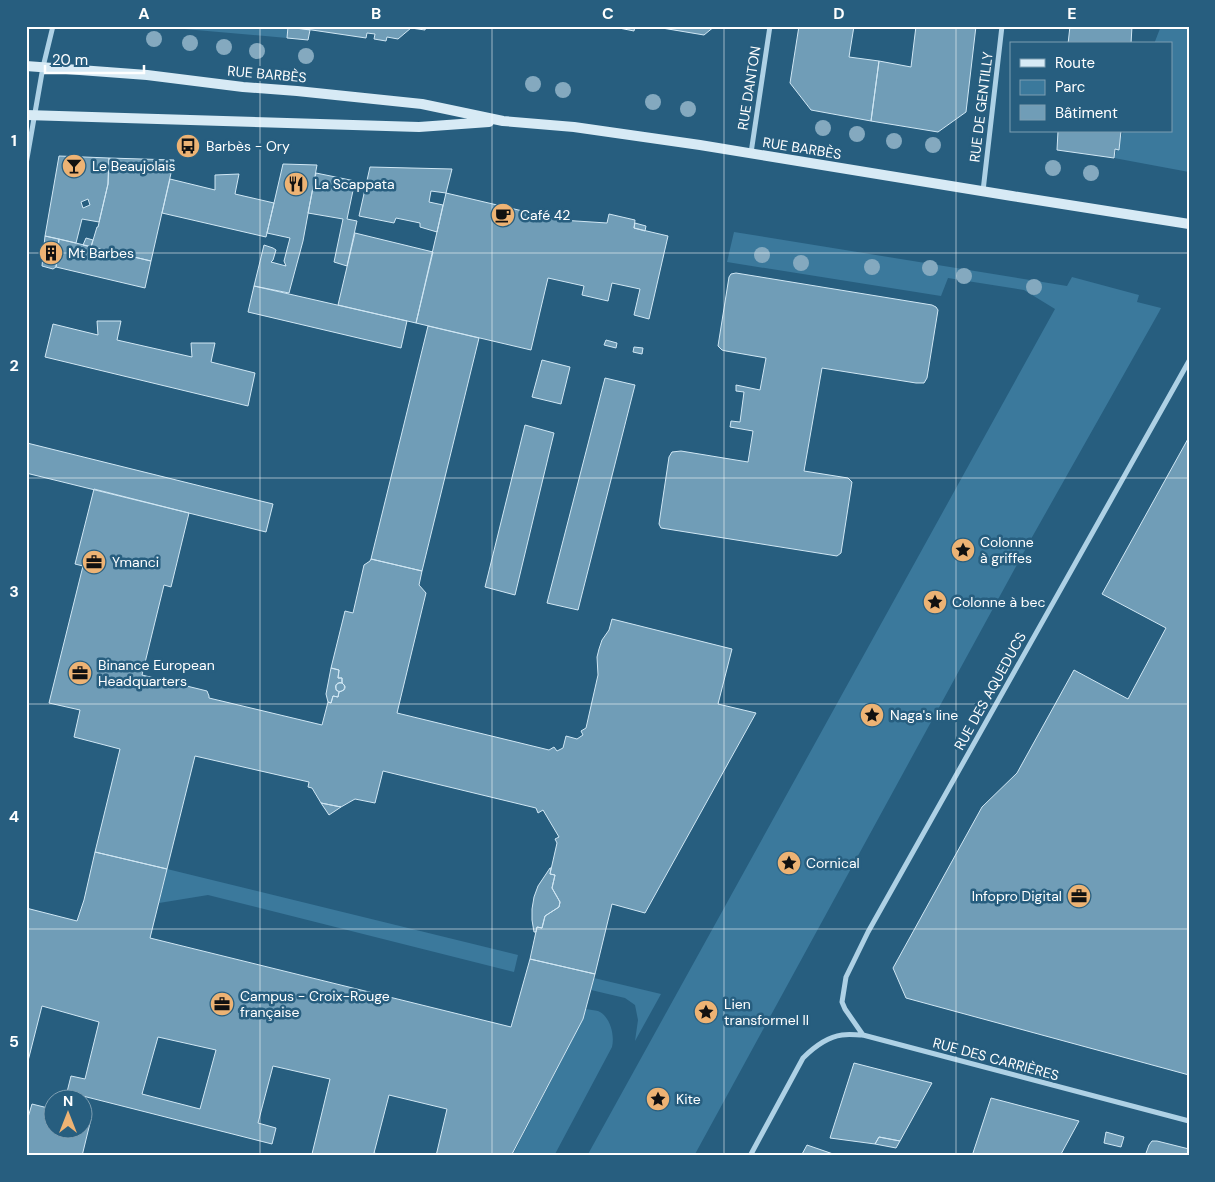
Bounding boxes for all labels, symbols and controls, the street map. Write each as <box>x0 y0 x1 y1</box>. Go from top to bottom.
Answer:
text: A <box>138 3 150 24</box>
text: B <box>371 3 381 24</box>
text: C <box>602 3 614 24</box>
text: D <box>833 3 845 24</box>
text: E <box>1067 3 1077 24</box>
scale bar <box>45 42 144 74</box>
legend <box>1010 42 1172 132</box>
street label: RUE DANTON <box>733 45 765 131</box>
text: 20 m <box>52 50 88 70</box>
street label: RUE DE GENTILLY <box>965 51 997 163</box>
text: Route <box>1055 53 1095 73</box>
street label: RUE BARBÈS <box>227 62 307 86</box>
text: Parc <box>1055 77 1085 97</box>
text: Bâtiment <box>1055 103 1118 123</box>
text: 1 <box>11 130 17 151</box>
bus stop icon: Barbès - Ory <box>175 133 201 159</box>
street label: RUE BARBÈS <box>761 133 843 163</box>
place label: Barbès - Ory <box>206 137 290 155</box>
bar icon: Le Beaujolais <box>61 153 87 179</box>
place label: Le Beaujolais <box>92 157 176 175</box>
restaurant icon: La Scappata <box>283 171 309 197</box>
place label: La Scappata <box>314 175 395 193</box>
cafe icon: Café 42 <box>490 202 516 228</box>
place label: Café 42 <box>520 206 570 224</box>
building icon: Mt Barbes <box>38 240 64 266</box>
place label: Mt Barbes <box>68 244 134 262</box>
text: 2 <box>9 355 19 376</box>
place label: Colonne à griffes <box>980 533 1034 567</box>
place icon: Colonne à griffes <box>950 537 976 563</box>
office icon: Ymanci <box>81 549 107 575</box>
place label: Ymanci <box>112 553 159 571</box>
text: 3 <box>9 581 19 602</box>
place icon: Colonne à bec <box>922 589 948 615</box>
place label: Colonne à bec <box>952 593 1046 611</box>
street label: RUE DES AQUEDUCS <box>950 629 1030 753</box>
place label: Binance European Headquarters <box>98 656 215 690</box>
office icon: Binance European Headquarters <box>67 660 93 686</box>
place icon: Naga's line <box>859 702 885 728</box>
place label: Naga's line <box>890 706 958 724</box>
text: 4 <box>9 806 19 827</box>
place icon: Cornical <box>776 850 802 876</box>
place label: Cornical <box>806 854 860 872</box>
office icon: Infopro Digital <box>1066 883 1092 909</box>
place label: Infopro Digital <box>972 887 1062 905</box>
place label: Campus - Croix-Rouge française <box>240 987 390 1021</box>
office icon: Campus - Croix-Rouge française <box>209 991 235 1017</box>
place label: Lien transformel II <box>724 995 809 1029</box>
place icon: Lien transformel II <box>693 999 719 1025</box>
text: 5 <box>9 1031 19 1052</box>
street label: RUE DES CARRIÈRES <box>931 1034 1061 1084</box>
place icon: Kite <box>645 1086 671 1112</box>
north arrow <box>42 1090 92 1140</box>
place label: Kite <box>676 1090 701 1108</box>
text: N <box>63 1092 73 1110</box>

